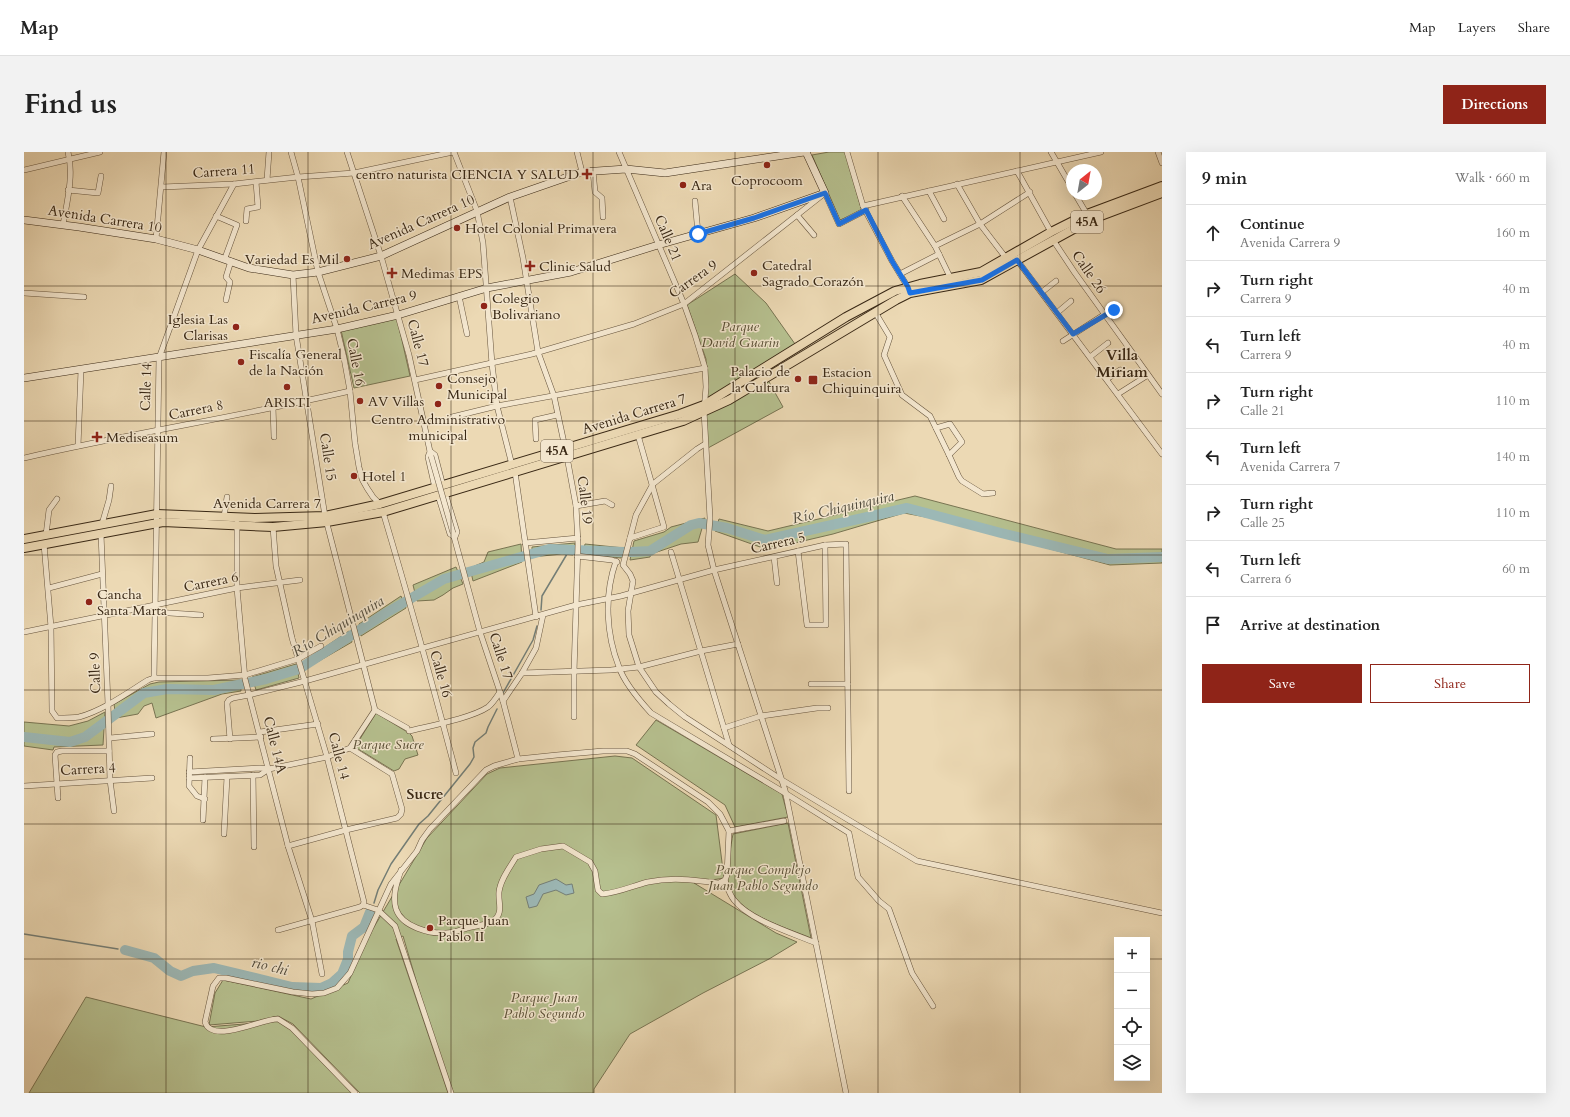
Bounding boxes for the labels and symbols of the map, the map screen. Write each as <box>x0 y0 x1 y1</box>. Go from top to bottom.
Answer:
street label: Carrera 11 <box>192 159 256 183</box>
marker: Coprocoom <box>762 160 772 170</box>
north arrow <box>1066 164 1102 200</box>
place label: centro naturista CIENCIA Y SALUD <box>356 165 579 184</box>
marker: centro naturista CIENCIA Y SALUD <box>582 169 592 179</box>
place label: Coprocoom <box>731 171 803 190</box>
place label: Ara <box>691 176 712 195</box>
marker: Ara <box>678 180 688 190</box>
street label: Avenida Carrera 10 <box>365 190 477 254</box>
street label: Avenida Carrera 10 <box>47 201 163 237</box>
road number: 45A <box>1071 211 1103 233</box>
street label: Calle 21 <box>650 212 686 264</box>
place label: Hotel Colonial Primavera <box>465 219 617 238</box>
marker: Hotel Colonial Primavera <box>452 223 462 233</box>
route start <box>689 225 707 243</box>
street label: Calle 26 <box>1067 247 1111 297</box>
place label: Variedad Es Mil <box>245 250 339 269</box>
marker: Variedad Es Mil <box>342 254 352 264</box>
street label: Carrera 9 <box>665 255 721 303</box>
place label: Catedral Sagrado Corazón <box>762 256 864 291</box>
place label: Clinic Salud <box>539 257 612 276</box>
marker: Clinic Salud <box>524 260 536 272</box>
place label: Medimas EPS <box>401 264 482 283</box>
marker: Medimas EPS <box>386 267 398 279</box>
marker: Catedral Sagrado Corazón <box>749 268 759 278</box>
street label: Avenida Carrera 9 <box>309 286 419 328</box>
place label: Colegio Bolivariano <box>492 289 561 324</box>
marker: Colegio Bolivariano <box>479 301 489 311</box>
route end <box>1105 301 1123 319</box>
place label: Iglesia Las Clarisas <box>168 310 228 345</box>
street label: Calle 17 <box>403 317 433 369</box>
park label: Parque David Guarin <box>701 317 779 352</box>
marker: Iglesia Las Clarisas <box>231 322 241 332</box>
street label: Calle 16 <box>342 336 370 388</box>
place label: Fiscalía General de la Nación <box>249 345 342 380</box>
district label: Villa Miriam <box>1096 345 1148 382</box>
marker: Fiscalía General de la Nación <box>236 357 246 367</box>
place label: Palacio de la Cultura <box>731 362 790 397</box>
street label: Calle 14 <box>136 363 156 411</box>
place label: Estacion Chiquinquira <box>822 363 902 398</box>
place label: Consejo Municipal <box>447 369 508 404</box>
marker: Palacio de la Cultura <box>793 374 803 384</box>
marker: Estacion Chiquinquira <box>807 374 819 386</box>
marker: Consejo Municipal <box>434 381 444 391</box>
marker: ARISTI <box>282 382 292 392</box>
street label: Avenida Carrera 7 <box>580 389 688 439</box>
place label: AV Villas <box>368 392 424 411</box>
place label: ARISTI <box>264 393 310 412</box>
street label: Carrera 8 <box>167 395 225 425</box>
marker: AV Villas <box>355 396 365 406</box>
marker: Centro Administrativo municipal <box>433 399 443 409</box>
place label: Centro Administrativo municipal <box>371 410 506 445</box>
place label: Mediseasum <box>106 428 178 447</box>
marker: Mediseasum <box>91 431 103 443</box>
street label: Calle 15 <box>315 432 341 482</box>
road number: 45A <box>541 440 573 462</box>
place label: Hotel 1 <box>362 467 407 486</box>
marker: Hotel 1 <box>349 471 359 481</box>
street label: Calle 19 <box>573 475 597 525</box>
water label: Río Chiquinquira <box>790 486 896 528</box>
street label: Avenida Carrera 7 <box>213 494 321 513</box>
street label: Carrera 5 <box>749 528 807 558</box>
street label: Carrera 6 <box>182 567 240 597</box>
place label: Cancha Santa Marta <box>97 585 167 620</box>
water label: Río Chiquinquira <box>288 591 388 661</box>
marker: Cancha Santa Marta <box>84 597 94 607</box>
street label: Calle 17 <box>484 630 518 682</box>
street label: Calle 16 <box>425 648 457 700</box>
street label: Calle 9 <box>85 652 105 694</box>
street label: Calle 14A <box>259 714 291 776</box>
street label: Calle 14 <box>324 730 354 782</box>
park label: Parque Sucre <box>352 735 424 754</box>
street label: Carrera 4 <box>60 758 116 780</box>
district label: Sucre <box>406 784 444 804</box>
park label: Parque Complejo Juan Pablo Segundo <box>705 860 819 895</box>
place label: Parque Juan Pablo II <box>438 911 509 946</box>
marker: Parque Juan Pablo II <box>425 923 435 933</box>
water label: rio chi <box>250 952 291 980</box>
park label: Parque Juan Pablo Segundo <box>503 988 585 1023</box>

